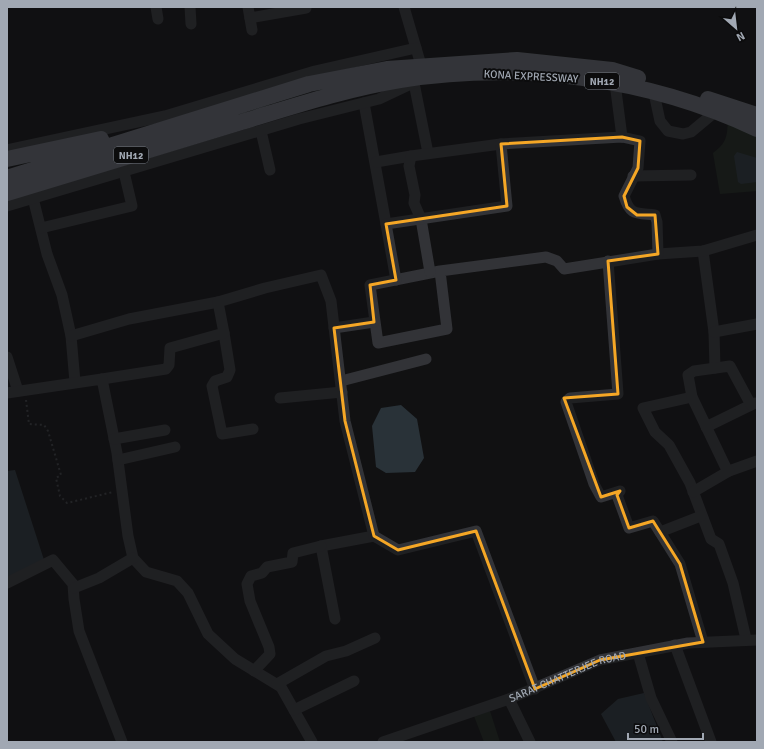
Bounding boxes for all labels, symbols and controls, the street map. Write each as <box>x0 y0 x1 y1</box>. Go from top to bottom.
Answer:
north arrow <box>716 8 756 48</box>
text: N <box>734 29 747 44</box>
street label: KONA EXPRESSWAY <box>483 68 579 85</box>
road number: NH12 <box>585 73 619 89</box>
road number: NH12 <box>114 147 148 163</box>
street label: SARAT CHATTERJEE ROAD <box>507 649 627 705</box>
scale bar <box>628 715 703 741</box>
text: 50 m <box>634 722 659 737</box>

